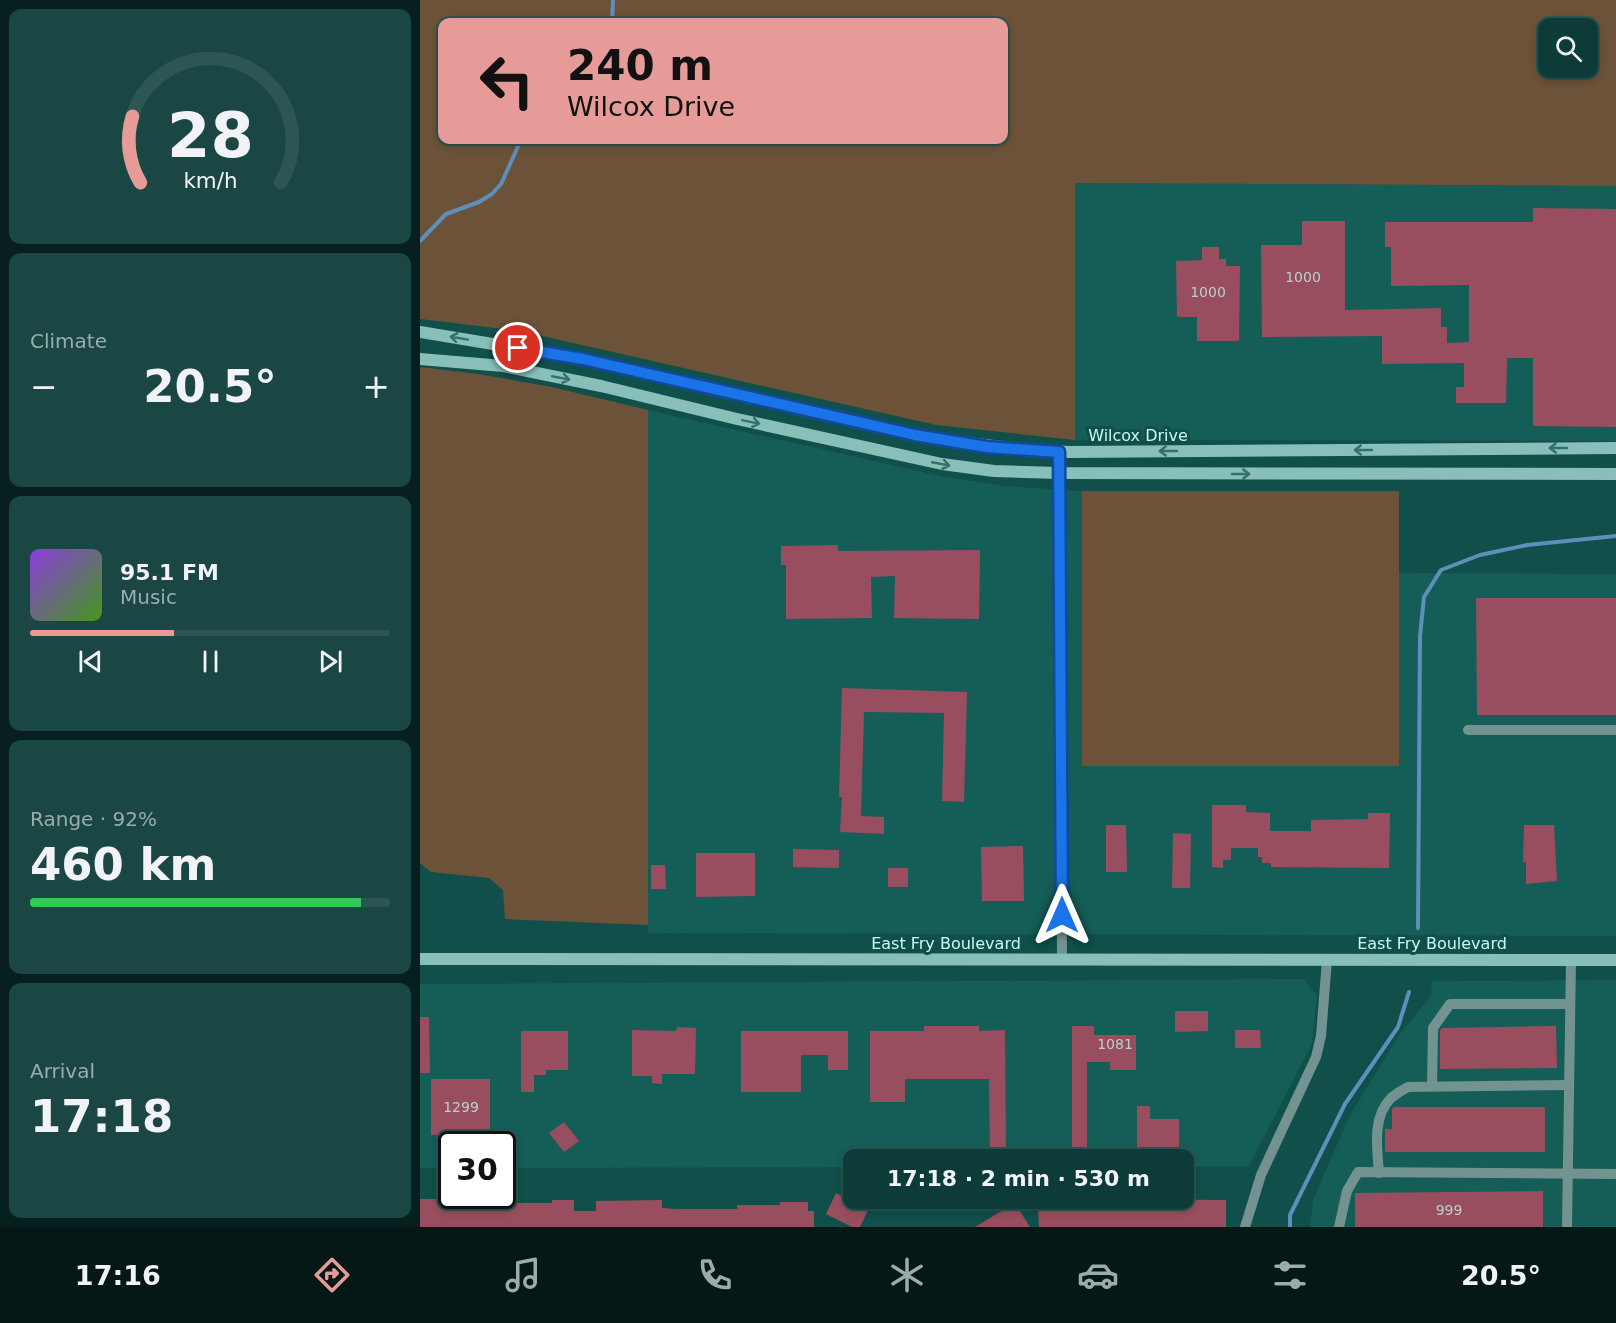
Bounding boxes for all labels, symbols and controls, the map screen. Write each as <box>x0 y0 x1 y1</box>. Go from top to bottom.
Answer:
map controls <box>1538 18 1598 78</box>
button: search <box>1538 18 1598 78</box>
text: 240 m <box>567 41 713 90</box>
icon: left <box>468 42 546 120</box>
text: Wilcox Drive <box>567 91 735 122</box>
text: 28 <box>167 99 253 172</box>
text: km/h <box>183 169 237 194</box>
house number: 1000 <box>1285 269 1321 285</box>
house number: 1000 <box>1190 284 1226 300</box>
pin <box>492 322 543 373</box>
text: Climate <box>30 329 107 353</box>
icon: arrive <box>501 331 534 364</box>
one-way arrow <box>450 332 470 343</box>
text: 20.5° <box>143 360 277 413</box>
text: − <box>30 367 58 406</box>
text: + <box>362 367 390 406</box>
one-way arrow <box>551 372 570 384</box>
one-way arrow <box>741 417 760 428</box>
street label: Wilcox Drive <box>1088 426 1188 445</box>
one-way arrow <box>1548 442 1568 454</box>
one-way arrow <box>1353 444 1373 456</box>
one-way arrow <box>1158 445 1178 457</box>
one-way arrow <box>931 459 951 470</box>
one-way arrow <box>1230 468 1250 480</box>
text: 95.1 FM <box>120 560 219 585</box>
text: Music <box>120 585 177 609</box>
icon: previous <box>74 645 107 678</box>
icon: pause <box>194 645 227 678</box>
icon: next <box>314 645 347 678</box>
text: Range · 92% <box>30 807 157 831</box>
text: 460 km <box>30 838 216 891</box>
position arrow <box>1030 883 1094 947</box>
street label: East Fry Boulevard <box>871 934 1021 953</box>
street label: East Fry Boulevard <box>1357 934 1507 953</box>
house number: 1081 <box>1097 1036 1133 1052</box>
text: Arrival <box>30 1059 95 1083</box>
text: 17:18 <box>30 1090 173 1143</box>
house number: 1299 <box>443 1099 479 1115</box>
speed limit sign: 30 <box>438 1131 516 1209</box>
text: 17:18 · 2 min · 530 m <box>887 1166 1150 1191</box>
house number: 999 <box>1436 1202 1462 1218</box>
icon: directions <box>311 1254 353 1296</box>
icon: music <box>502 1254 544 1296</box>
icon: phone <box>694 1254 736 1296</box>
icon: climate <box>886 1254 928 1296</box>
icon: car <box>1077 1254 1119 1296</box>
icon: filters <box>1269 1254 1311 1296</box>
text: 17:16 <box>75 1260 161 1291</box>
text: 20.5° <box>1461 1260 1541 1291</box>

